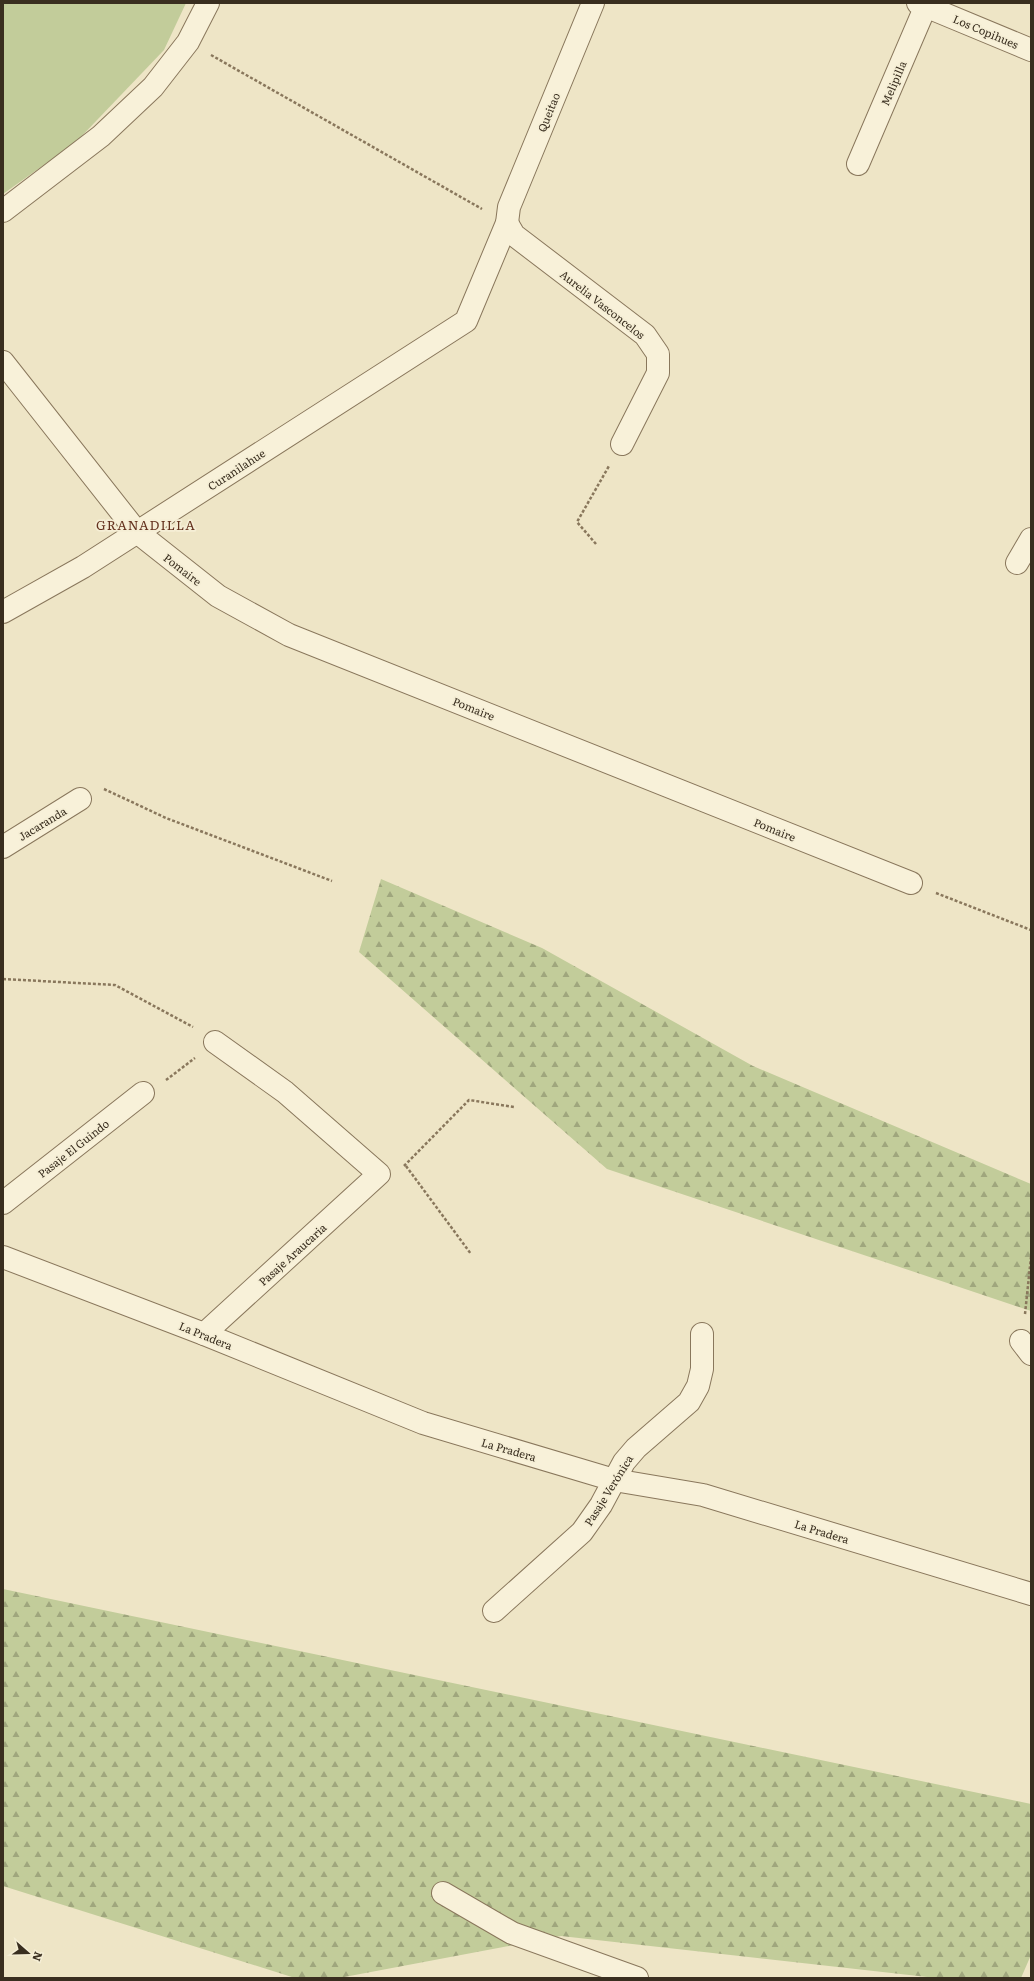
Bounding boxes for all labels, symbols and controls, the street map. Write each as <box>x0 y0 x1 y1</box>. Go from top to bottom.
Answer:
street label: Los Copihues <box>951 10 1021 52</box>
street label: Melipilla <box>876 58 910 108</box>
street label: Queitao <box>533 90 563 134</box>
street label: Aurelia Vasconcelos <box>557 266 649 342</box>
street label: Curanilahue <box>204 444 268 494</box>
district label: GRANADILLA <box>96 515 196 534</box>
street label: Pomaire <box>161 549 205 589</box>
street label: Pomaire <box>451 692 498 724</box>
street label: Jacaranda <box>15 802 69 844</box>
street label: Pomaire <box>752 813 799 845</box>
street label: Pasaje El Guindo <box>34 1115 112 1181</box>
street label: Pasaje Araucaria <box>255 1219 329 1289</box>
street label: La Pradera <box>177 1317 235 1353</box>
street label: La Pradera <box>480 1434 538 1464</box>
street label: Pasaje Verónica <box>580 1451 636 1529</box>
street label: La Pradera <box>793 1515 851 1547</box>
north arrow <box>8 1933 48 1973</box>
text: N <box>29 1950 47 1964</box>

